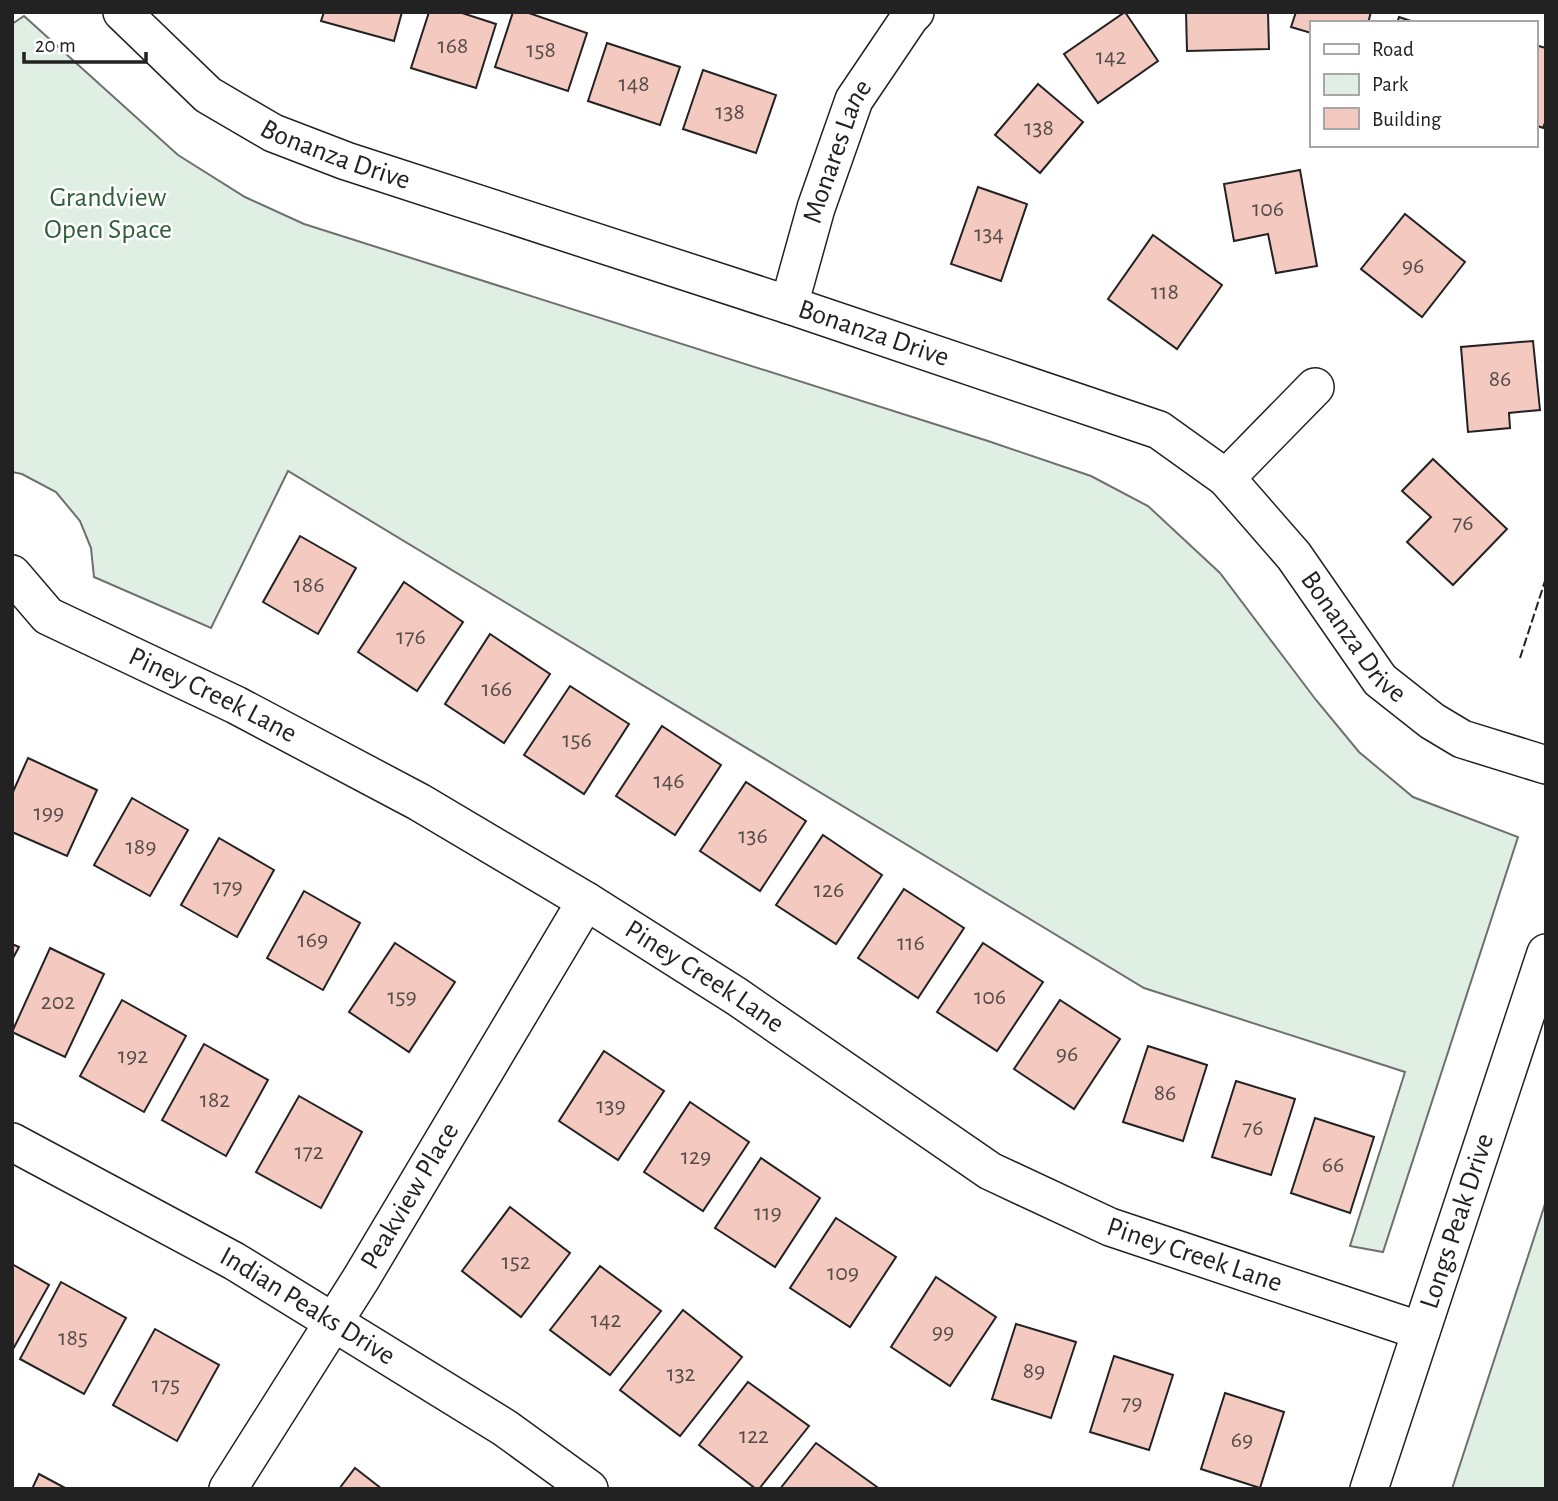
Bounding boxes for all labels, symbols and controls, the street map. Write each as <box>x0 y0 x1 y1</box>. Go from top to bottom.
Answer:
scale bar <box>24 21 147 65</box>
legend <box>1310 21 1537 147</box>
house number: 168 <box>438 34 468 58</box>
text: 20 m <box>35 35 76 56</box>
house number: 158 <box>526 38 556 62</box>
text: Road <box>1372 39 1414 60</box>
house number: 142 <box>1096 45 1126 69</box>
house number: 148 <box>618 72 650 96</box>
text: Park <box>1372 74 1409 95</box>
street label: Monares Lane <box>798 75 877 226</box>
house number: 138 <box>715 100 745 124</box>
text: Building <box>1372 109 1442 130</box>
street label: Bonanza Drive <box>255 115 414 195</box>
house number: 138 <box>1024 116 1054 140</box>
park label: Grandview Open Space <box>44 184 172 244</box>
house number: 106 <box>1252 197 1284 221</box>
house number: 134 <box>974 222 1004 246</box>
house number: 96 <box>1402 254 1424 278</box>
house number: 118 <box>1151 280 1179 304</box>
street label: Bonanza Drive <box>795 295 952 372</box>
house number: 86 <box>1489 367 1511 391</box>
house number: 76 <box>1452 511 1474 535</box>
street label: Bonanza Drive <box>1295 566 1411 709</box>
house number: 186 <box>294 573 324 597</box>
house number: 176 <box>396 625 426 649</box>
street label: Piney Creek Lane <box>124 642 301 748</box>
house number: 166 <box>482 677 512 701</box>
house number: 156 <box>562 728 592 752</box>
house number: 146 <box>653 769 685 793</box>
house number: 199 <box>34 801 64 825</box>
house number: 136 <box>738 824 768 848</box>
house number: 189 <box>126 835 156 859</box>
house number: 179 <box>213 875 243 899</box>
house number: 126 <box>814 878 844 902</box>
street label: Piney Creek Lane <box>620 915 789 1038</box>
house number: 169 <box>298 928 328 952</box>
house number: 116 <box>897 931 925 955</box>
house number: 159 <box>387 985 417 1009</box>
house number: 106 <box>974 985 1006 1009</box>
house number: 202 <box>41 990 75 1014</box>
house number: 96 <box>1056 1042 1078 1066</box>
house number: 192 <box>118 1044 148 1068</box>
house number: 86 <box>1154 1081 1176 1105</box>
house number: 182 <box>200 1088 230 1112</box>
house number: 139 <box>596 1094 626 1118</box>
house number: 76 <box>1242 1116 1264 1140</box>
street label: Peakview Place <box>356 1118 465 1274</box>
street label: Longs Peak Drive <box>1415 1130 1499 1312</box>
house number: 172 <box>294 1140 324 1164</box>
house number: 129 <box>681 1145 711 1169</box>
house number: 66 <box>1322 1153 1344 1177</box>
house number: 119 <box>754 1201 782 1225</box>
street label: Piney Creek Lane <box>1103 1213 1286 1298</box>
street label: Indian Peaks Drive <box>215 1242 400 1371</box>
house number: 152 <box>501 1250 531 1274</box>
house number: 109 <box>827 1261 859 1285</box>
house number: 142 <box>591 1308 621 1332</box>
house number: 99 <box>932 1320 954 1344</box>
house number: 185 <box>58 1326 88 1350</box>
house number: 89 <box>1023 1359 1045 1383</box>
house number: 132 <box>666 1362 696 1386</box>
house number: 175 <box>152 1373 180 1397</box>
house number: 79 <box>1121 1391 1143 1415</box>
house number: 122 <box>739 1424 769 1448</box>
house number: 69 <box>1231 1428 1253 1452</box>

